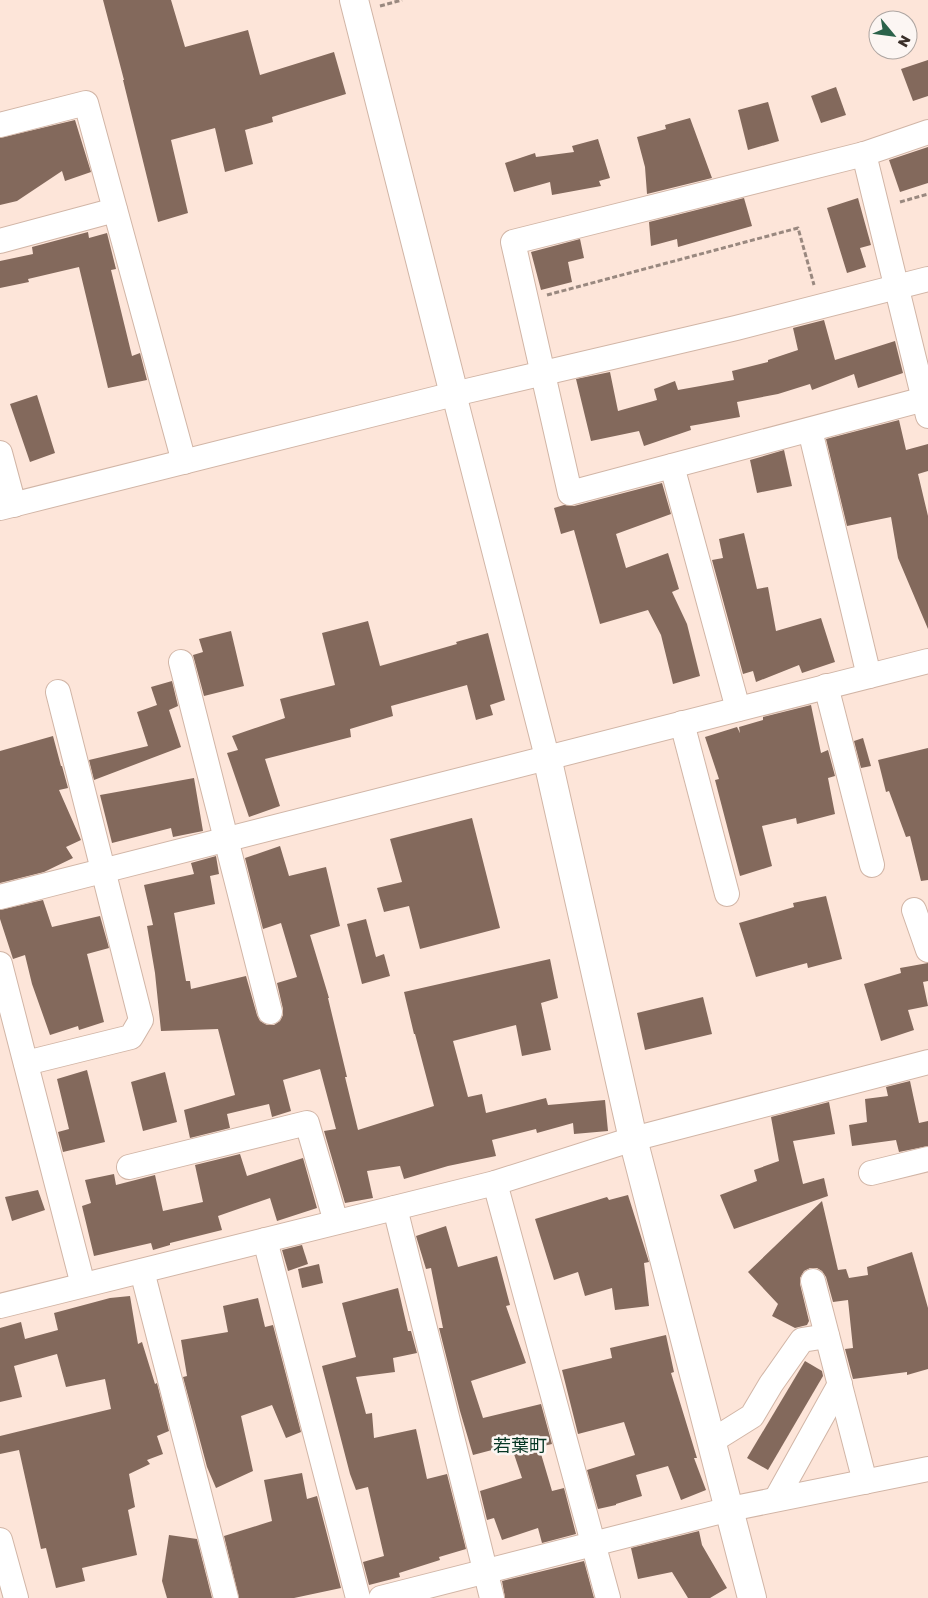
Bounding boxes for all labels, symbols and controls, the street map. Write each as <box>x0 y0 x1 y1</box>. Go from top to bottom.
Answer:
north arrow <box>868 10 918 60</box>
text: N <box>895 33 915 50</box>
district label: 若葉町 <box>493 1434 547 1456</box>

